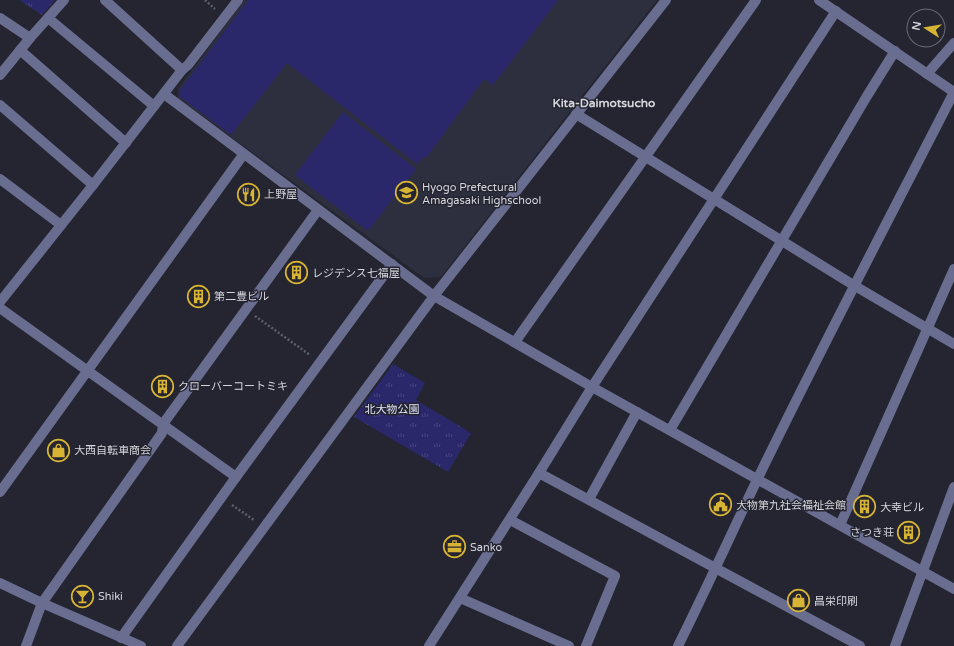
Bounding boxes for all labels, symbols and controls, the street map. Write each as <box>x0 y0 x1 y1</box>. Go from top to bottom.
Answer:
north arrow <box>906 8 946 48</box>
text: N <box>909 20 924 32</box>
district label: Kita-Daimotsucho <box>553 96 655 110</box>
school or university icon: Hyogo Prefectural Amagasaki Highschool <box>394 180 420 206</box>
restaurant icon: 上野屋 <box>236 181 262 207</box>
place label: Hyogo Prefectural Amagasaki Highschool <box>422 181 541 207</box>
place label: 上野屋 <box>264 188 297 201</box>
building icon: レジデンス七福屋 <box>283 260 309 286</box>
place label: レジデンス七福屋 <box>312 267 400 280</box>
building icon: 第二豊ビル <box>186 283 212 309</box>
place label: 第二豊ビル <box>214 290 269 303</box>
building icon: クローバーコートミキ <box>150 373 176 399</box>
place label: クローバーコートミキ <box>178 380 288 393</box>
park label: 北大物公園 <box>365 403 420 416</box>
shop icon: 大西自転車商会 <box>45 437 71 463</box>
place label: 大西自転車商会 <box>74 444 151 457</box>
public building icon: 大物第九社会福祉会館 <box>707 492 733 518</box>
building icon: 大幸ビル <box>852 494 878 520</box>
place label: 大物第九社会福祉会館 <box>736 499 846 512</box>
place label: 大幸ビル <box>880 501 924 514</box>
building icon: さつき荘 <box>896 519 922 545</box>
place label: さつき荘 <box>850 526 894 539</box>
office icon: Sanko <box>441 534 467 560</box>
place label: Sanko <box>470 541 503 554</box>
bar icon: Shiki <box>69 583 95 609</box>
shop icon: 昌栄印刷 <box>785 588 811 614</box>
place label: Shiki <box>98 590 123 603</box>
place label: 昌栄印刷 <box>814 595 858 608</box>

